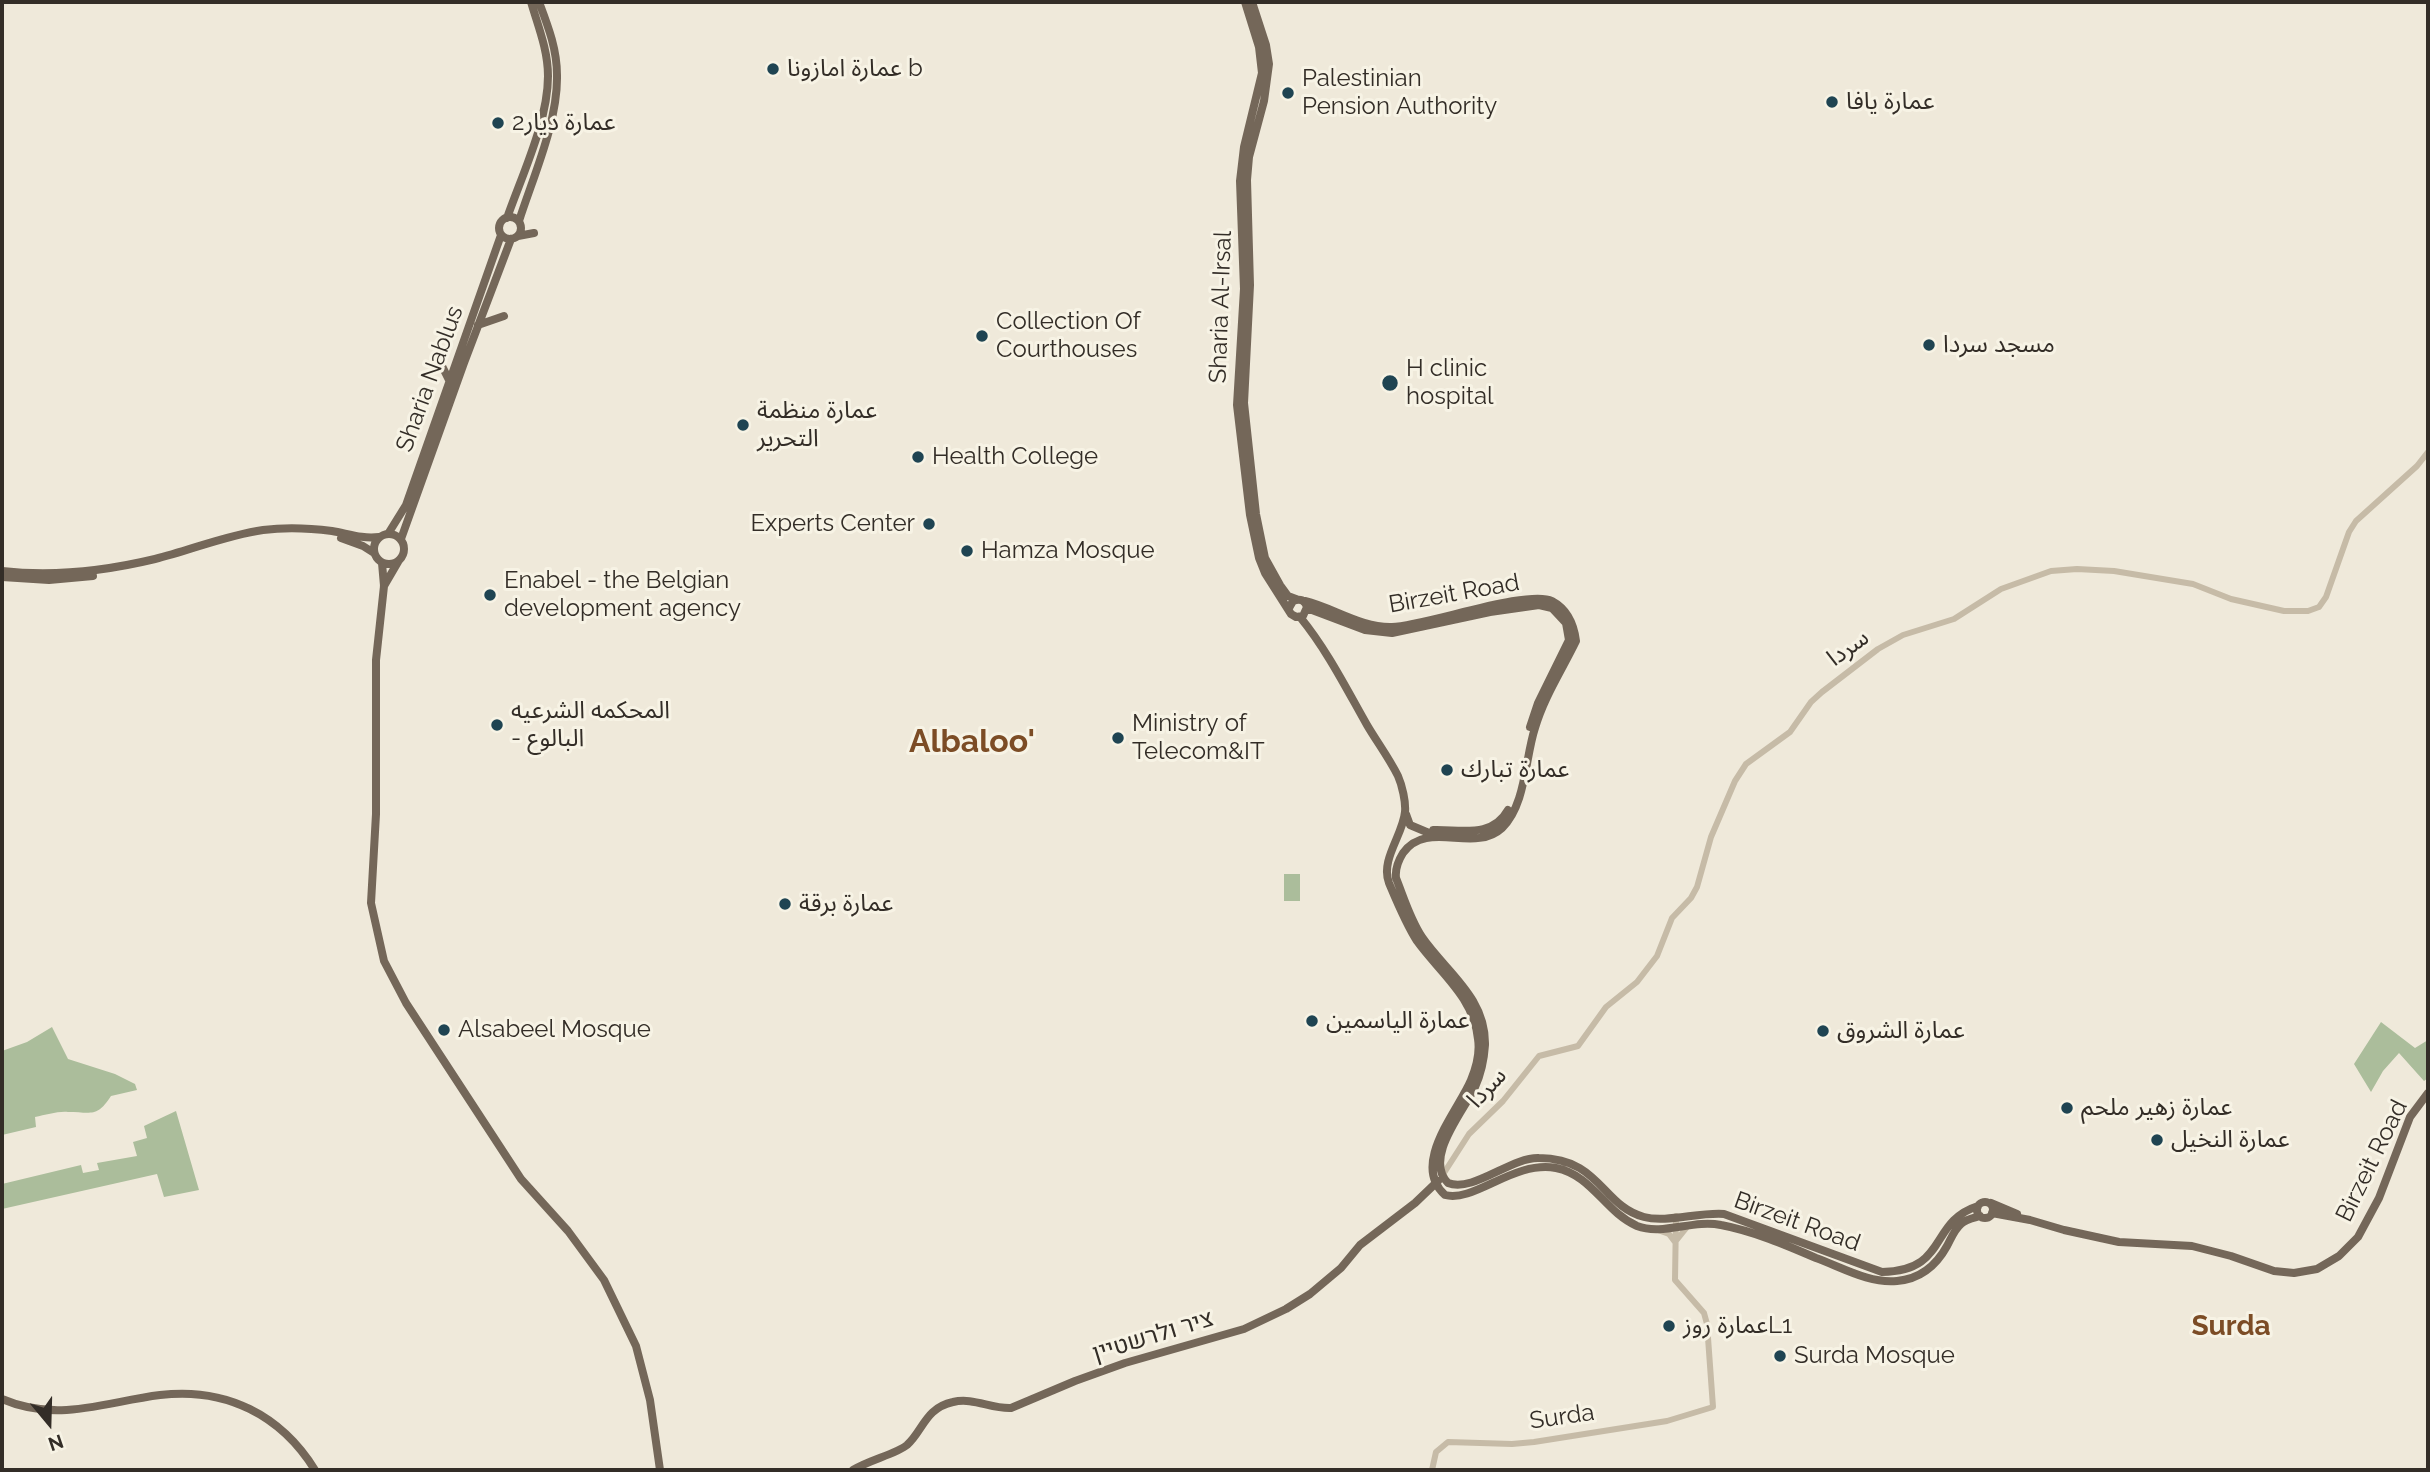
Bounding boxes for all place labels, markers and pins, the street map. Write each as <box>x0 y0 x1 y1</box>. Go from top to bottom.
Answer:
place label: عمارة امازونا b <box>787 55 923 83</box>
marker: عمارة امازونا b <box>765 61 781 77</box>
place label: Palestinian Pension Authority <box>1302 65 1497 121</box>
marker: Palestinian Pension Authority <box>1280 85 1296 101</box>
place label: عمارة يافا <box>1846 88 1934 116</box>
marker: عمارة يافا <box>1824 94 1840 110</box>
place label: عمارة ديار2 <box>512 109 616 137</box>
marker: عمارة ديار2 <box>490 115 506 131</box>
place label: Collection Of Courthouses <box>996 308 1141 364</box>
marker: Collection Of Courthouses <box>974 328 990 344</box>
place label: مسجد سردا <box>1943 331 2055 359</box>
marker: مسجد سردا <box>1921 337 1937 353</box>
place label: H clinic hospital <box>1406 355 1494 411</box>
marker: H clinic hospital <box>1380 373 1400 393</box>
place label: عمارة منظمة التحرير <box>757 397 877 453</box>
marker: عمارة منظمة التحرير <box>735 417 751 433</box>
place label: Health College <box>932 443 1098 471</box>
marker: Health College <box>910 449 926 465</box>
place label: Experts Center <box>750 510 915 538</box>
marker: Experts Center <box>921 516 937 532</box>
place label: Hamza Mosque <box>981 537 1155 565</box>
marker: Hamza Mosque <box>959 543 975 559</box>
place label: Enabel - the Belgian development agency <box>504 567 741 623</box>
marker: Enabel - the Belgian development agency <box>482 587 498 603</box>
place label: المحكمه الشرعيه - البالوع <box>511 697 670 753</box>
place label: Ministry of Telecom&IT <box>1132 710 1265 766</box>
marker: المحكمه الشرعيه - البالوع <box>489 717 505 733</box>
marker: Ministry of Telecom&IT <box>1110 730 1126 746</box>
place label: عمارة تبارك <box>1461 756 1569 784</box>
marker: عمارة تبارك <box>1439 762 1455 778</box>
place label: عمارة برقة <box>799 890 893 918</box>
marker: عمارة برقة <box>777 896 793 912</box>
place label: عمارة الياسمين <box>1326 1007 1470 1035</box>
marker: عمارة الياسمين <box>1304 1013 1320 1029</box>
place label: Alsabeel Mosque <box>458 1016 651 1044</box>
place label: عمارة الشروق <box>1837 1017 1965 1045</box>
marker: Alsabeel Mosque <box>436 1022 452 1038</box>
marker: عمارة الشروق <box>1815 1023 1831 1039</box>
place label: عمارة زهير ملحم <box>2081 1094 2232 1122</box>
marker: عمارة زهير ملحم <box>2059 1100 2075 1116</box>
place label: عمارة النخيل <box>2171 1126 2290 1154</box>
marker: عمارة النخيل <box>2149 1132 2165 1148</box>
place label: عمارة روزL1 <box>1683 1312 1792 1340</box>
marker: عمارة روزL1 <box>1661 1318 1677 1334</box>
place label: Surda Mosque <box>1794 1342 1955 1370</box>
marker: Surda Mosque <box>1772 1348 1788 1364</box>

